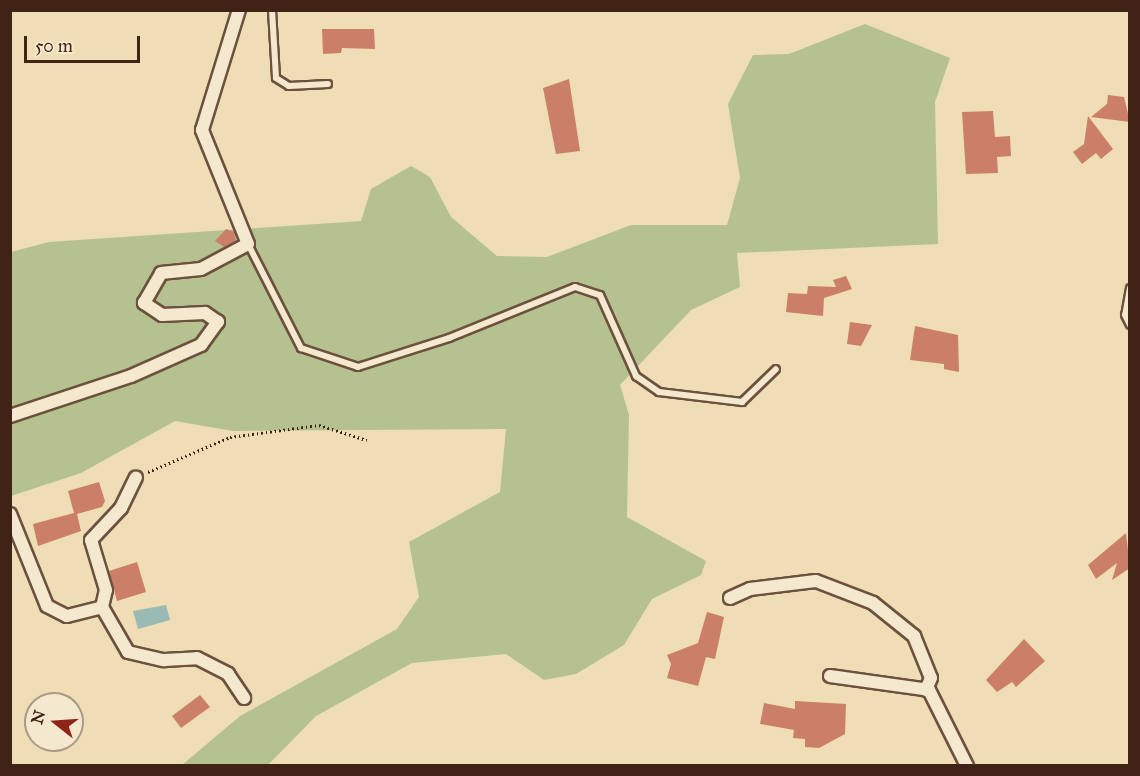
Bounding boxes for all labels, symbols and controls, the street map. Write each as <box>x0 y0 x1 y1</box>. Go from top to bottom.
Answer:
scale bar <box>27 24 142 62</box>
text: 50 m <box>35 35 73 57</box>
north arrow <box>24 692 84 752</box>
text: N <box>27 708 49 726</box>

